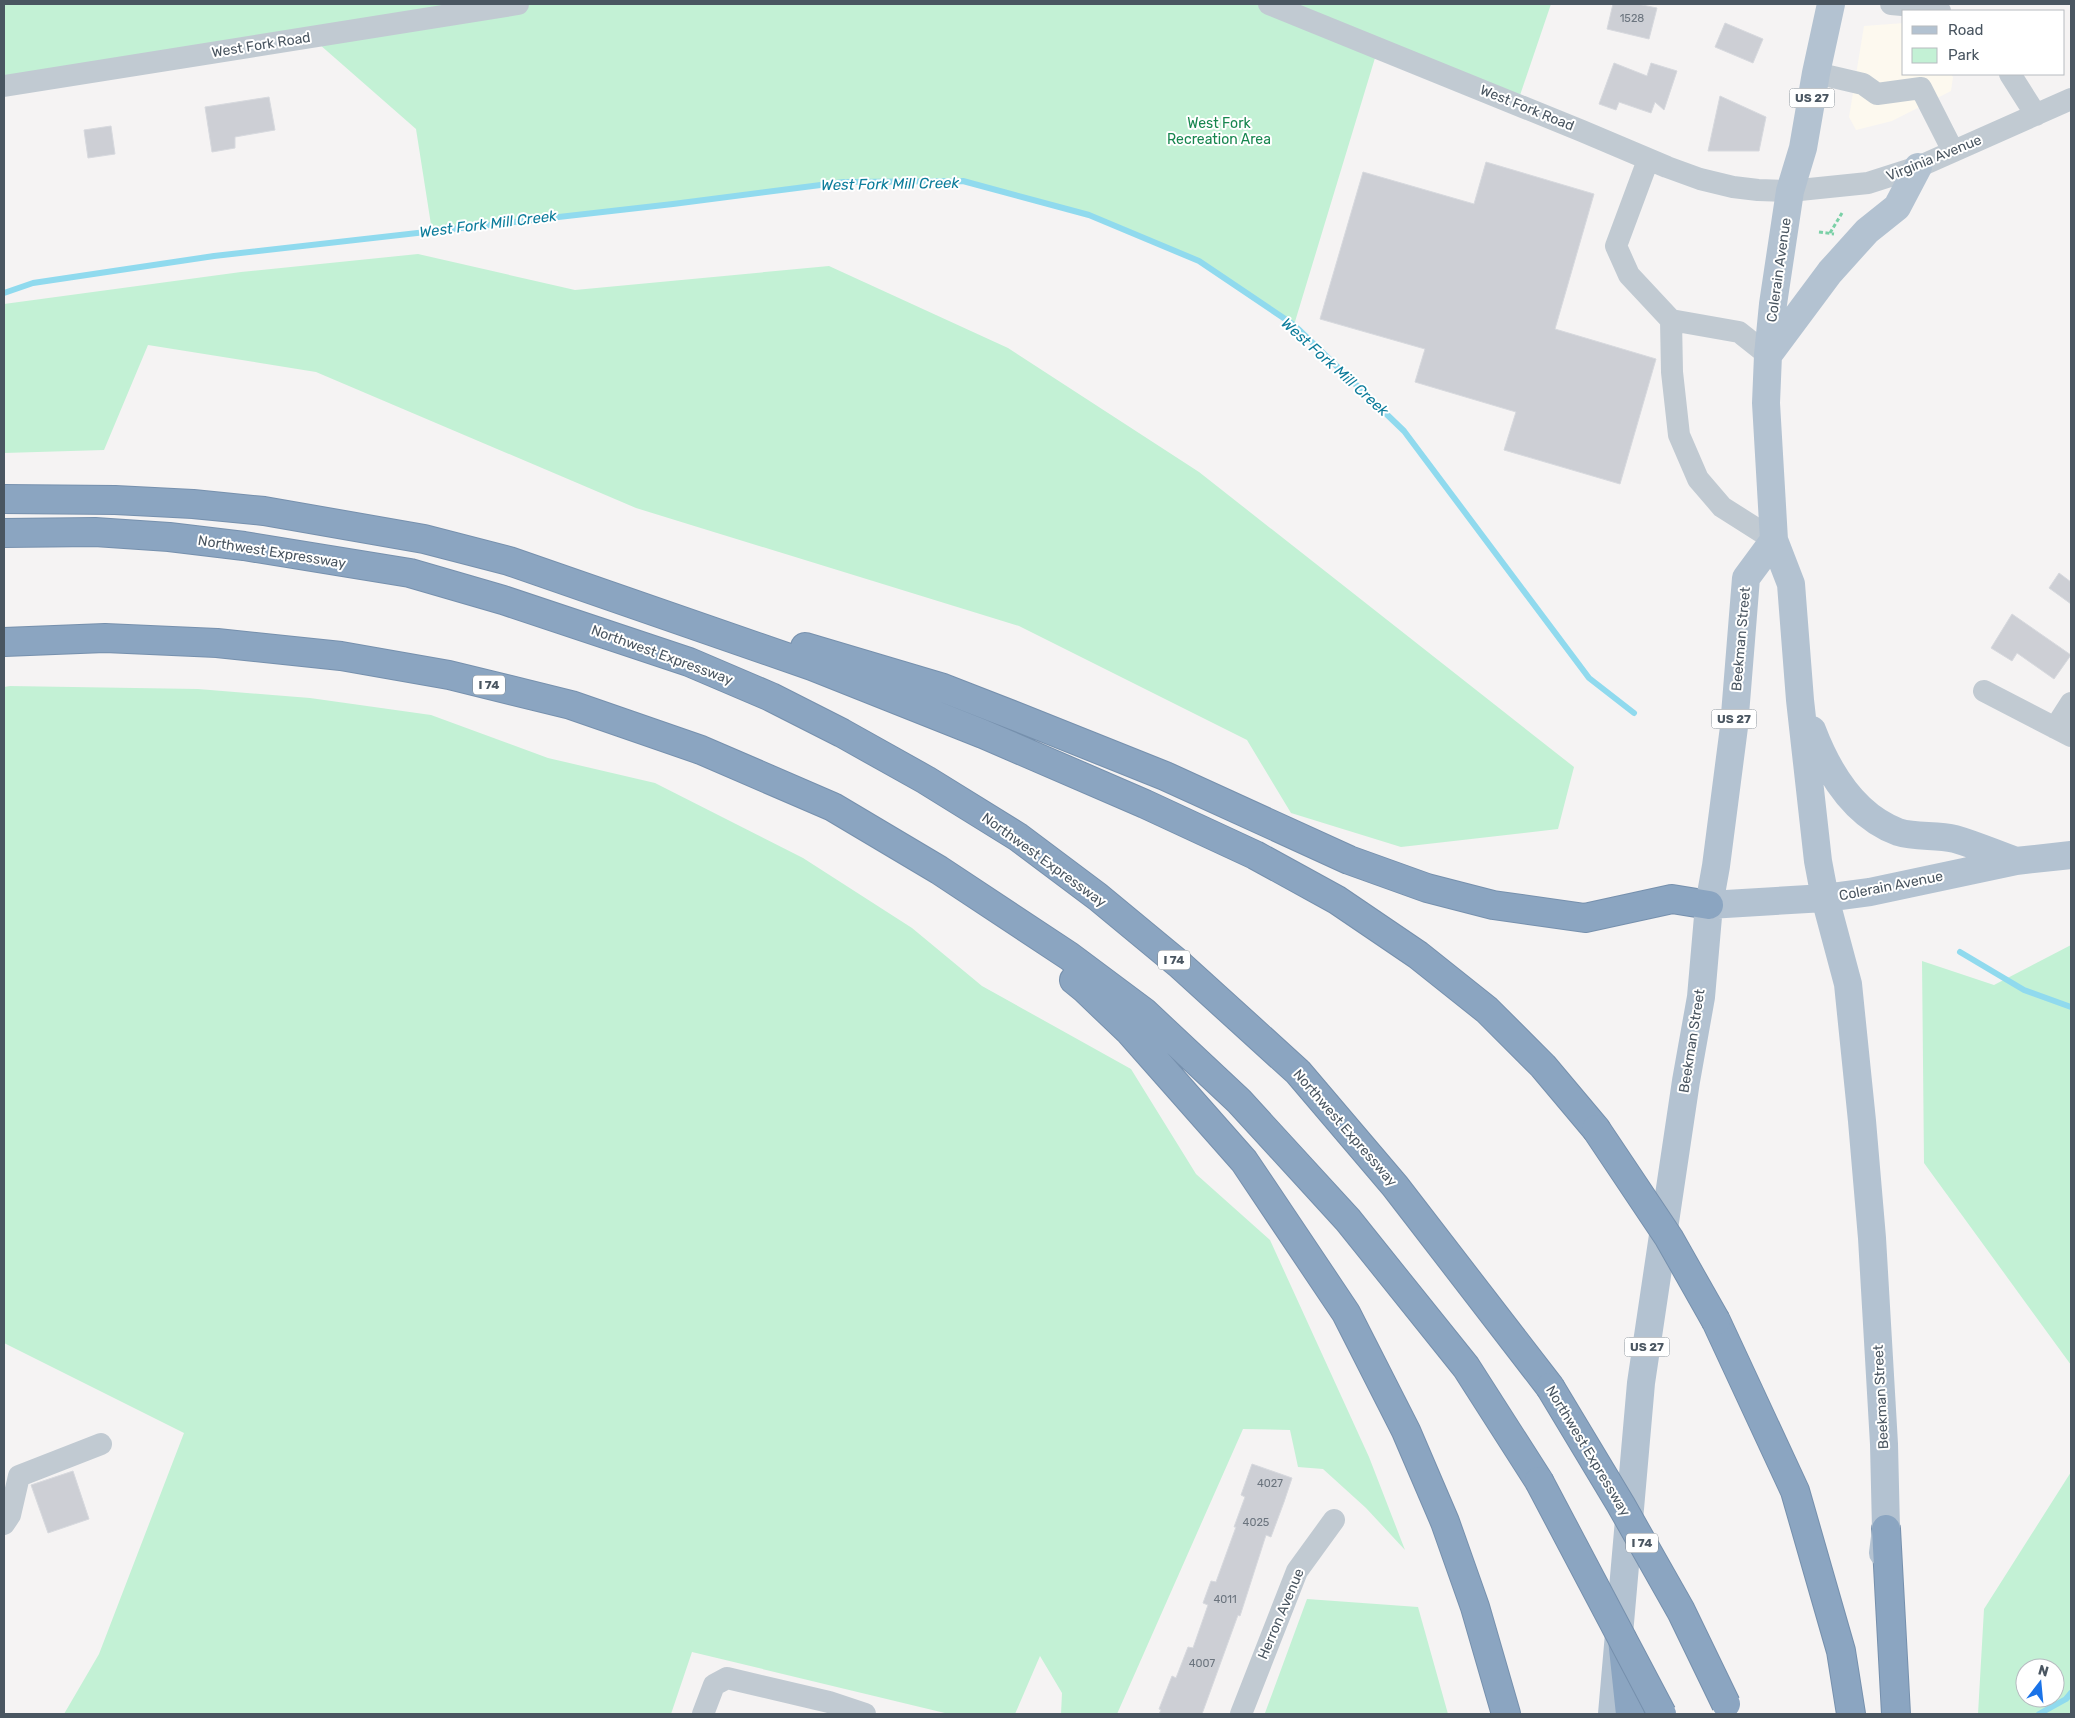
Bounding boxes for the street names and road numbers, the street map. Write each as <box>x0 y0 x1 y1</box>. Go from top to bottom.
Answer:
street label: West Fork Road <box>210 29 312 61</box>
street label: West Fork Road <box>1478 81 1576 135</box>
road number: US 27 <box>1790 89 1834 108</box>
street label: Virginia Avenue <box>1884 131 1984 185</box>
street label: Colerain Avenue <box>1763 216 1795 323</box>
street label: Northwest Expressway <box>197 532 348 572</box>
street label: Beekman Street <box>1728 586 1754 692</box>
street label: Northwest Expressway <box>589 621 735 689</box>
road number: I 74 <box>473 676 505 694</box>
road number: US 27 <box>1712 710 1756 729</box>
street label: Northwest Expressway <box>978 809 1110 911</box>
street label: Colerain Avenue <box>1838 868 1945 904</box>
road number: I 74 <box>1158 950 1190 970</box>
street label: Beekman Street <box>1675 987 1709 1094</box>
street label: Northwest Expressway <box>1289 1066 1401 1190</box>
road number: US 27 <box>1624 1338 1670 1356</box>
street label: Beekman Street <box>1870 1344 1892 1450</box>
street label: Northwest Expressway <box>1542 1382 1634 1520</box>
road number: I 74 <box>1626 1534 1658 1552</box>
street label: Herron Avenue <box>1254 1566 1308 1662</box>

